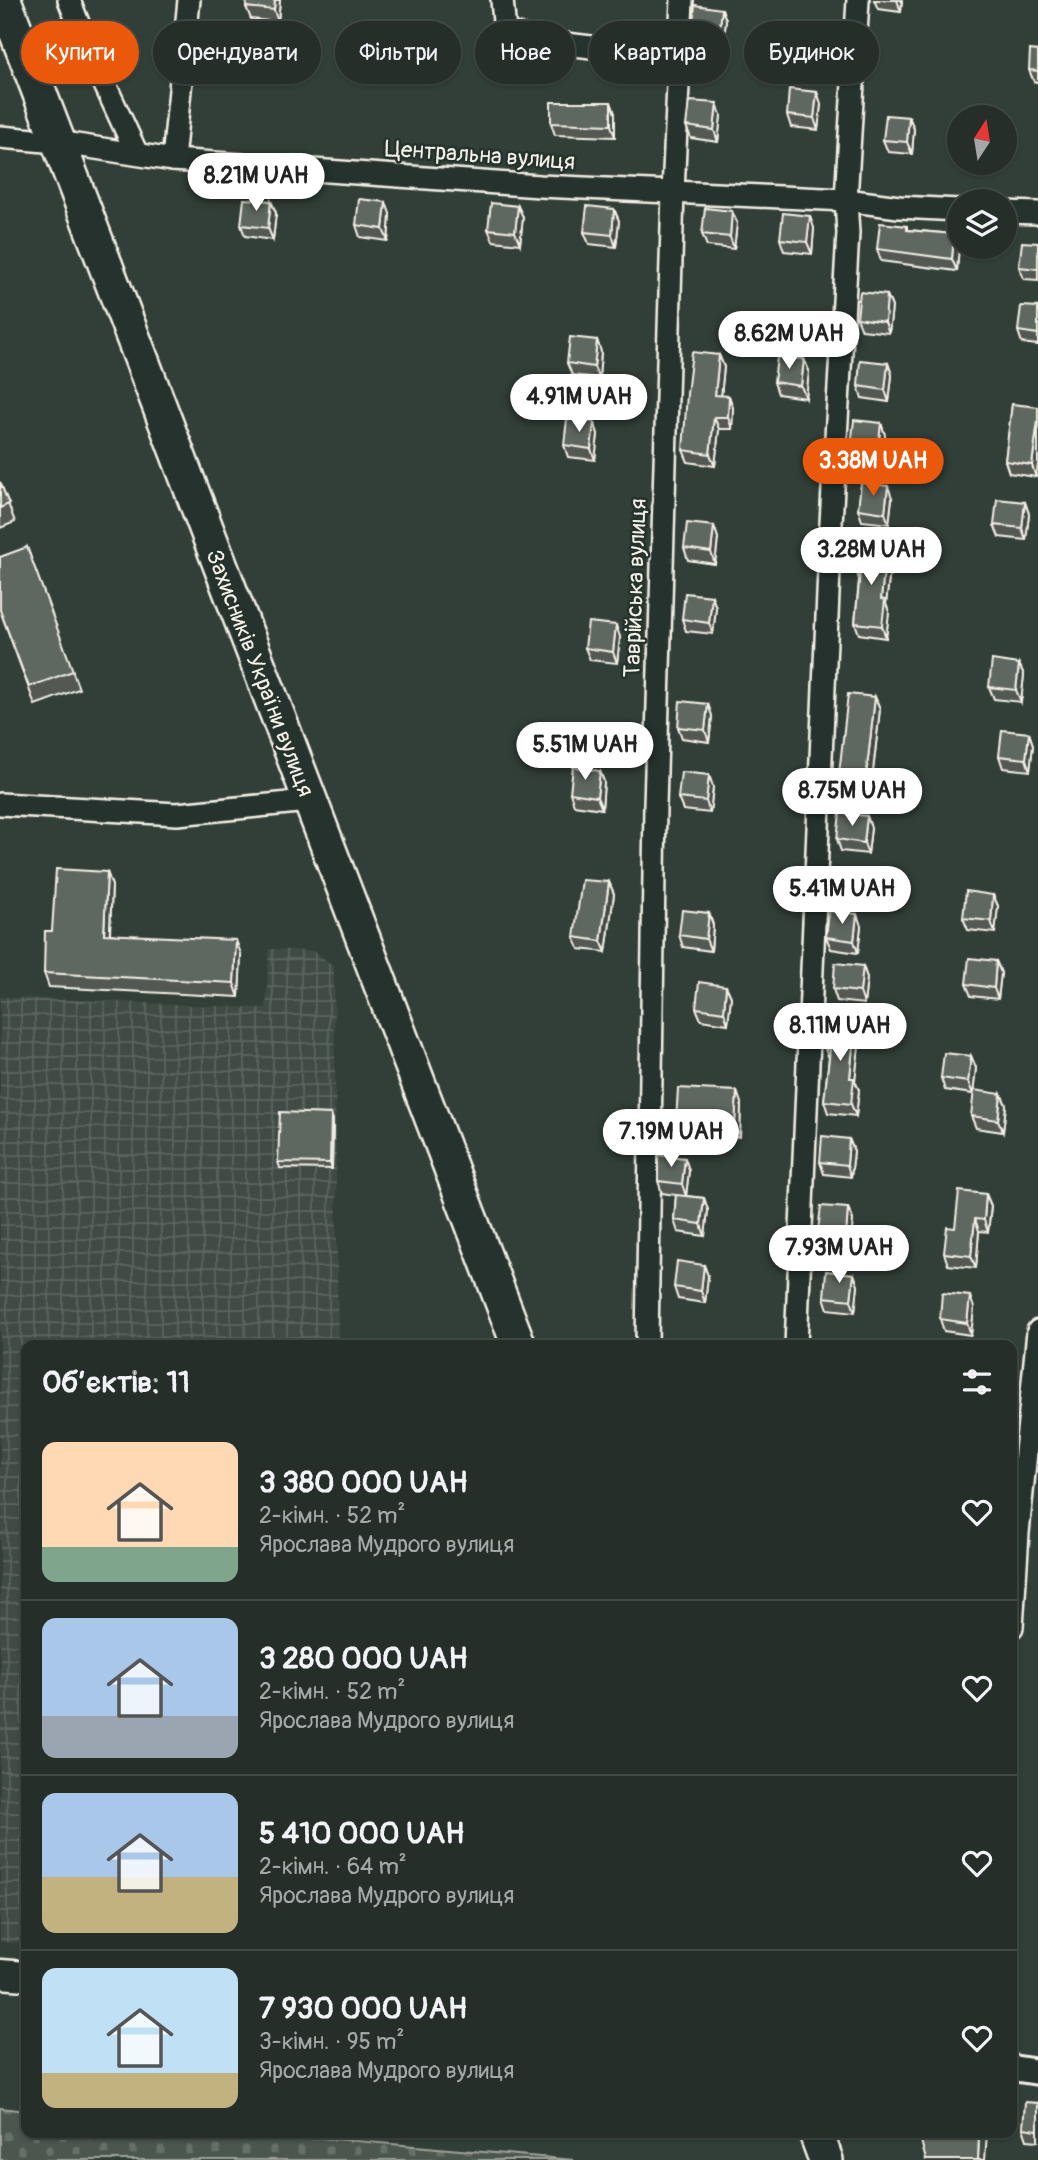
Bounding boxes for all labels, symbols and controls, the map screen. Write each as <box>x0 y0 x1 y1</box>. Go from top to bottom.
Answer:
chip: Купити <box>21 21 139 84</box>
chip: Орендувати <box>153 21 321 84</box>
chip: Фільтри <box>335 21 461 84</box>
chip: Нове <box>475 21 575 84</box>
chip: Квартира <box>589 21 730 84</box>
chip: Будинок <box>744 21 879 84</box>
north arrow <box>947 105 1017 175</box>
map controls <box>947 105 1017 259</box>
street label: Центральна вулиця <box>384 134 576 176</box>
pin: 8.21M UAH <box>176 154 336 213</box>
text: 8.21M UAH <box>204 161 308 190</box>
button: layers <box>947 189 1017 259</box>
pin: 8.62M UAH <box>709 312 869 371</box>
text: 8.62M UAH <box>734 319 844 348</box>
pin: 4.91M UAH <box>499 374 659 434</box>
text: 4.91M UAH <box>526 382 632 411</box>
pin: 3.38M UAH <box>793 438 953 498</box>
text: 3.38M UAH <box>819 446 927 475</box>
street label: Таврійська вулиця <box>617 498 653 678</box>
pin: 3.28M UAH <box>791 528 951 587</box>
text: 3.28M UAH <box>817 535 925 564</box>
street label: Захисників України вулиця <box>199 545 321 801</box>
pin: 5.51M UAH <box>505 722 665 782</box>
text: 5.51M UAH <box>532 730 638 759</box>
pin: 8.75M UAH <box>772 768 932 828</box>
text: 8.75M UAH <box>798 776 906 805</box>
pin: 5.41M UAH <box>762 866 922 926</box>
text: 5.41M UAH <box>789 874 895 903</box>
pin: 8.11M UAH <box>760 1004 920 1063</box>
text: 8.11M UAH <box>790 1011 890 1040</box>
pin: 7.19M UAH <box>591 1110 751 1169</box>
text: 7.19M UAH <box>619 1117 723 1146</box>
pin: 7.93M UAH <box>759 1226 919 1285</box>
text: 7.93M UAH <box>785 1233 893 1262</box>
icon: filters <box>958 1363 996 1401</box>
text: Об’єктів: 11 <box>42 1364 190 1401</box>
text: 3 380 000 UAH <box>259 1464 467 1501</box>
icon: home <box>98 1470 182 1554</box>
icon: heart <box>958 1493 996 1531</box>
text: 2-кімн. · 52 m² <box>259 1501 405 1530</box>
text: Ярослава Мудрого вулиця <box>259 1530 514 1559</box>
text: 3 280 000 UAH <box>259 1640 467 1677</box>
icon: home <box>98 1646 182 1730</box>
icon: heart <box>958 1669 996 1707</box>
text: 2-кімн. · 52 m² <box>259 1677 405 1706</box>
text: Ярослава Мудрого вулиця <box>259 1706 514 1735</box>
text: 5 410 000 UAH <box>259 1815 464 1852</box>
icon: home <box>98 1821 182 1905</box>
icon: heart <box>958 1844 996 1882</box>
text: 2-кімн. · 64 m² <box>259 1852 407 1881</box>
text: Ярослава Мудрого вулиця <box>259 1881 514 1910</box>
text: 7 930 000 UAH <box>259 1990 467 2027</box>
icon: home <box>98 1996 182 2080</box>
icon: heart <box>958 2019 996 2057</box>
text: 3-кімн. · 95 m² <box>259 2027 404 2056</box>
text: Ярослава Мудрого вулиця <box>259 2056 514 2085</box>

